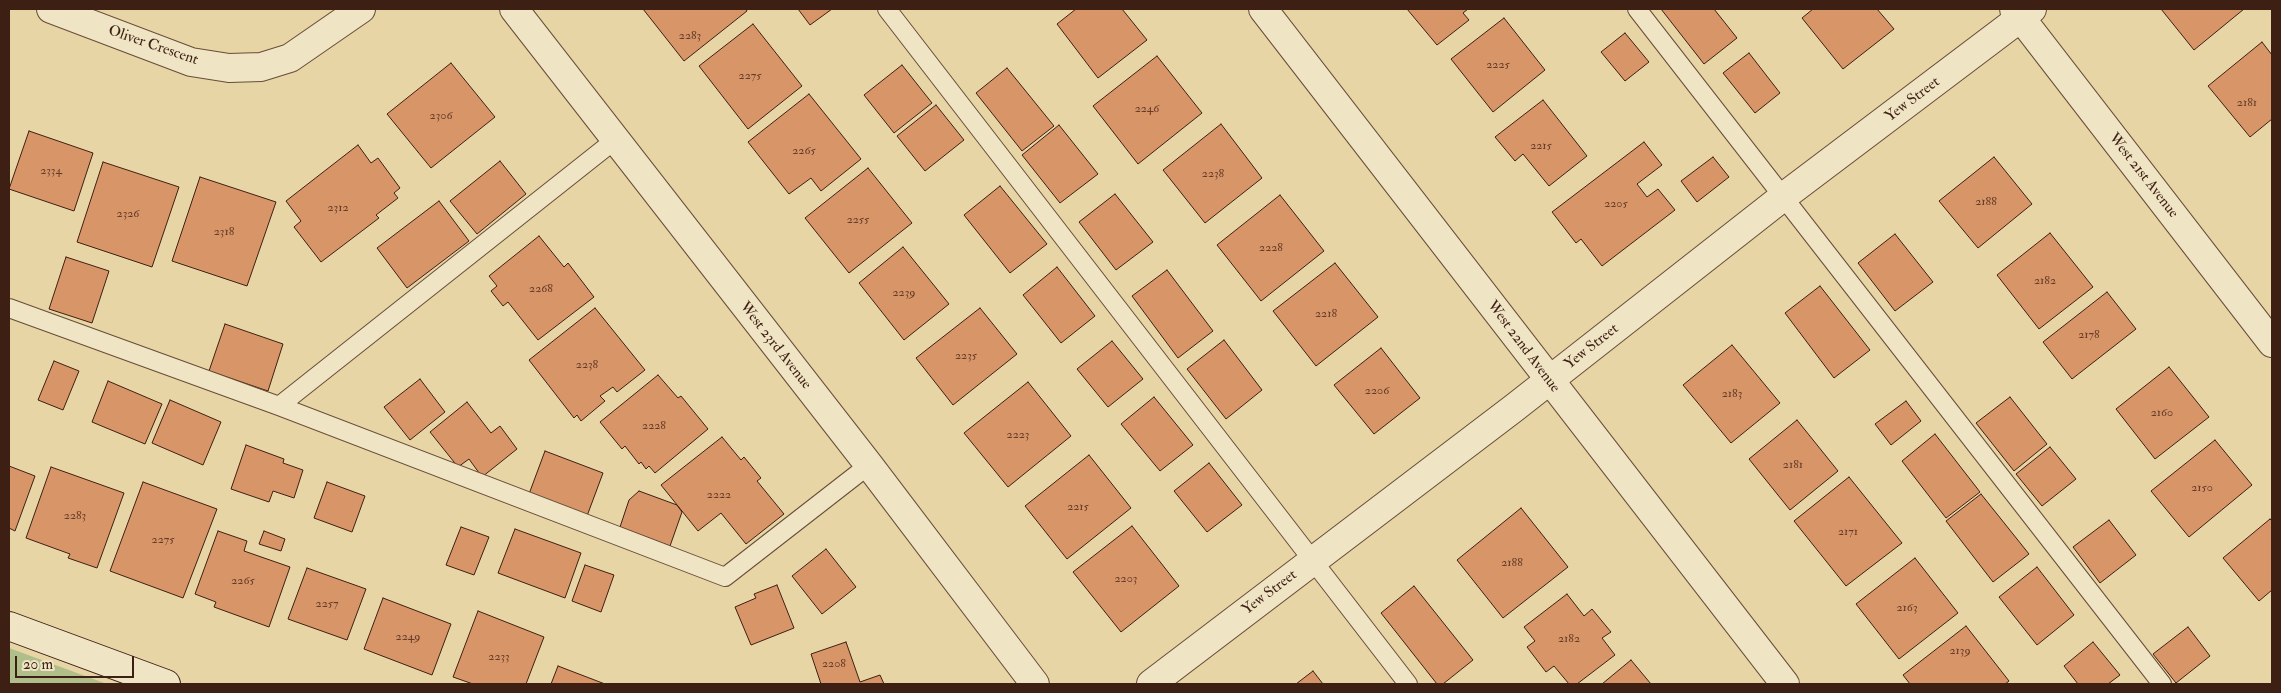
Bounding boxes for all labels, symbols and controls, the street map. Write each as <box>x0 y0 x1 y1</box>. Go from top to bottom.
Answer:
street label: Oliver Crescent <box>106 22 200 70</box>
house number: 2283 <box>679 29 701 43</box>
house number: 2225 <box>1486 58 1510 72</box>
house number: 2275 <box>739 69 761 83</box>
street label: Yew Street <box>1882 74 1944 126</box>
house number: 2181 <box>2237 96 2257 110</box>
house number: 2246 <box>1135 102 1159 116</box>
house number: 2306 <box>430 109 452 123</box>
street label: West 21st Avenue <box>2104 130 2182 222</box>
house number: 2215 <box>1530 139 1552 153</box>
house number: 2265 <box>792 144 816 158</box>
house number: 2334 <box>40 164 62 178</box>
house number: 2238 <box>1202 167 1224 181</box>
house number: 2188 <box>1975 195 1997 209</box>
house number: 2205 <box>1604 197 1628 211</box>
house number: 2312 <box>327 201 349 215</box>
house number: 2326 <box>117 207 139 221</box>
house number: 2255 <box>847 213 869 227</box>
house number: 2318 <box>214 225 234 239</box>
house number: 2228 <box>1259 241 1283 255</box>
house number: 2182 <box>2034 274 2056 288</box>
house number: 2268 <box>529 282 553 296</box>
house number: 2239 <box>893 286 915 300</box>
street label: West 22nd Avenue <box>1483 298 1563 396</box>
street label: West 23rd Avenue <box>735 299 815 393</box>
house number: 2218 <box>1315 307 1337 321</box>
street label: Yew Street <box>1561 320 1623 374</box>
house number: 2178 <box>2078 328 2100 342</box>
house number: 2235 <box>955 349 977 363</box>
house number: 2238 <box>576 358 598 372</box>
house number: 2206 <box>1365 384 1389 398</box>
house number: 2183 <box>1722 387 1742 401</box>
house number: 2160 <box>2151 406 2173 420</box>
house number: 2228 <box>642 419 666 433</box>
house number: 2223 <box>1007 428 1029 442</box>
house number: 2181 <box>1783 458 1803 472</box>
house number: 2150 <box>2191 481 2213 495</box>
house number: 2222 <box>707 488 731 502</box>
house number: 2215 <box>1067 500 1089 514</box>
house number: 2283 <box>64 509 86 523</box>
house number: 2171 <box>1838 525 1858 539</box>
house number: 2275 <box>152 533 174 547</box>
house number: 2188 <box>1501 556 1523 570</box>
street label: Yew Street <box>1239 567 1301 619</box>
house number: 2203 <box>1115 572 1137 586</box>
house number: 2265 <box>231 574 255 588</box>
house number: 2257 <box>316 597 338 611</box>
house number: 2163 <box>1897 601 1917 615</box>
house number: 2249 <box>396 630 420 644</box>
house number: 2182 <box>1558 632 1580 646</box>
house number: 2139 <box>1949 644 1971 658</box>
scale bar <box>18 646 136 678</box>
house number: 2233 <box>488 650 510 664</box>
text: 20 m <box>23 655 53 674</box>
house number: 2208 <box>822 657 846 671</box>

